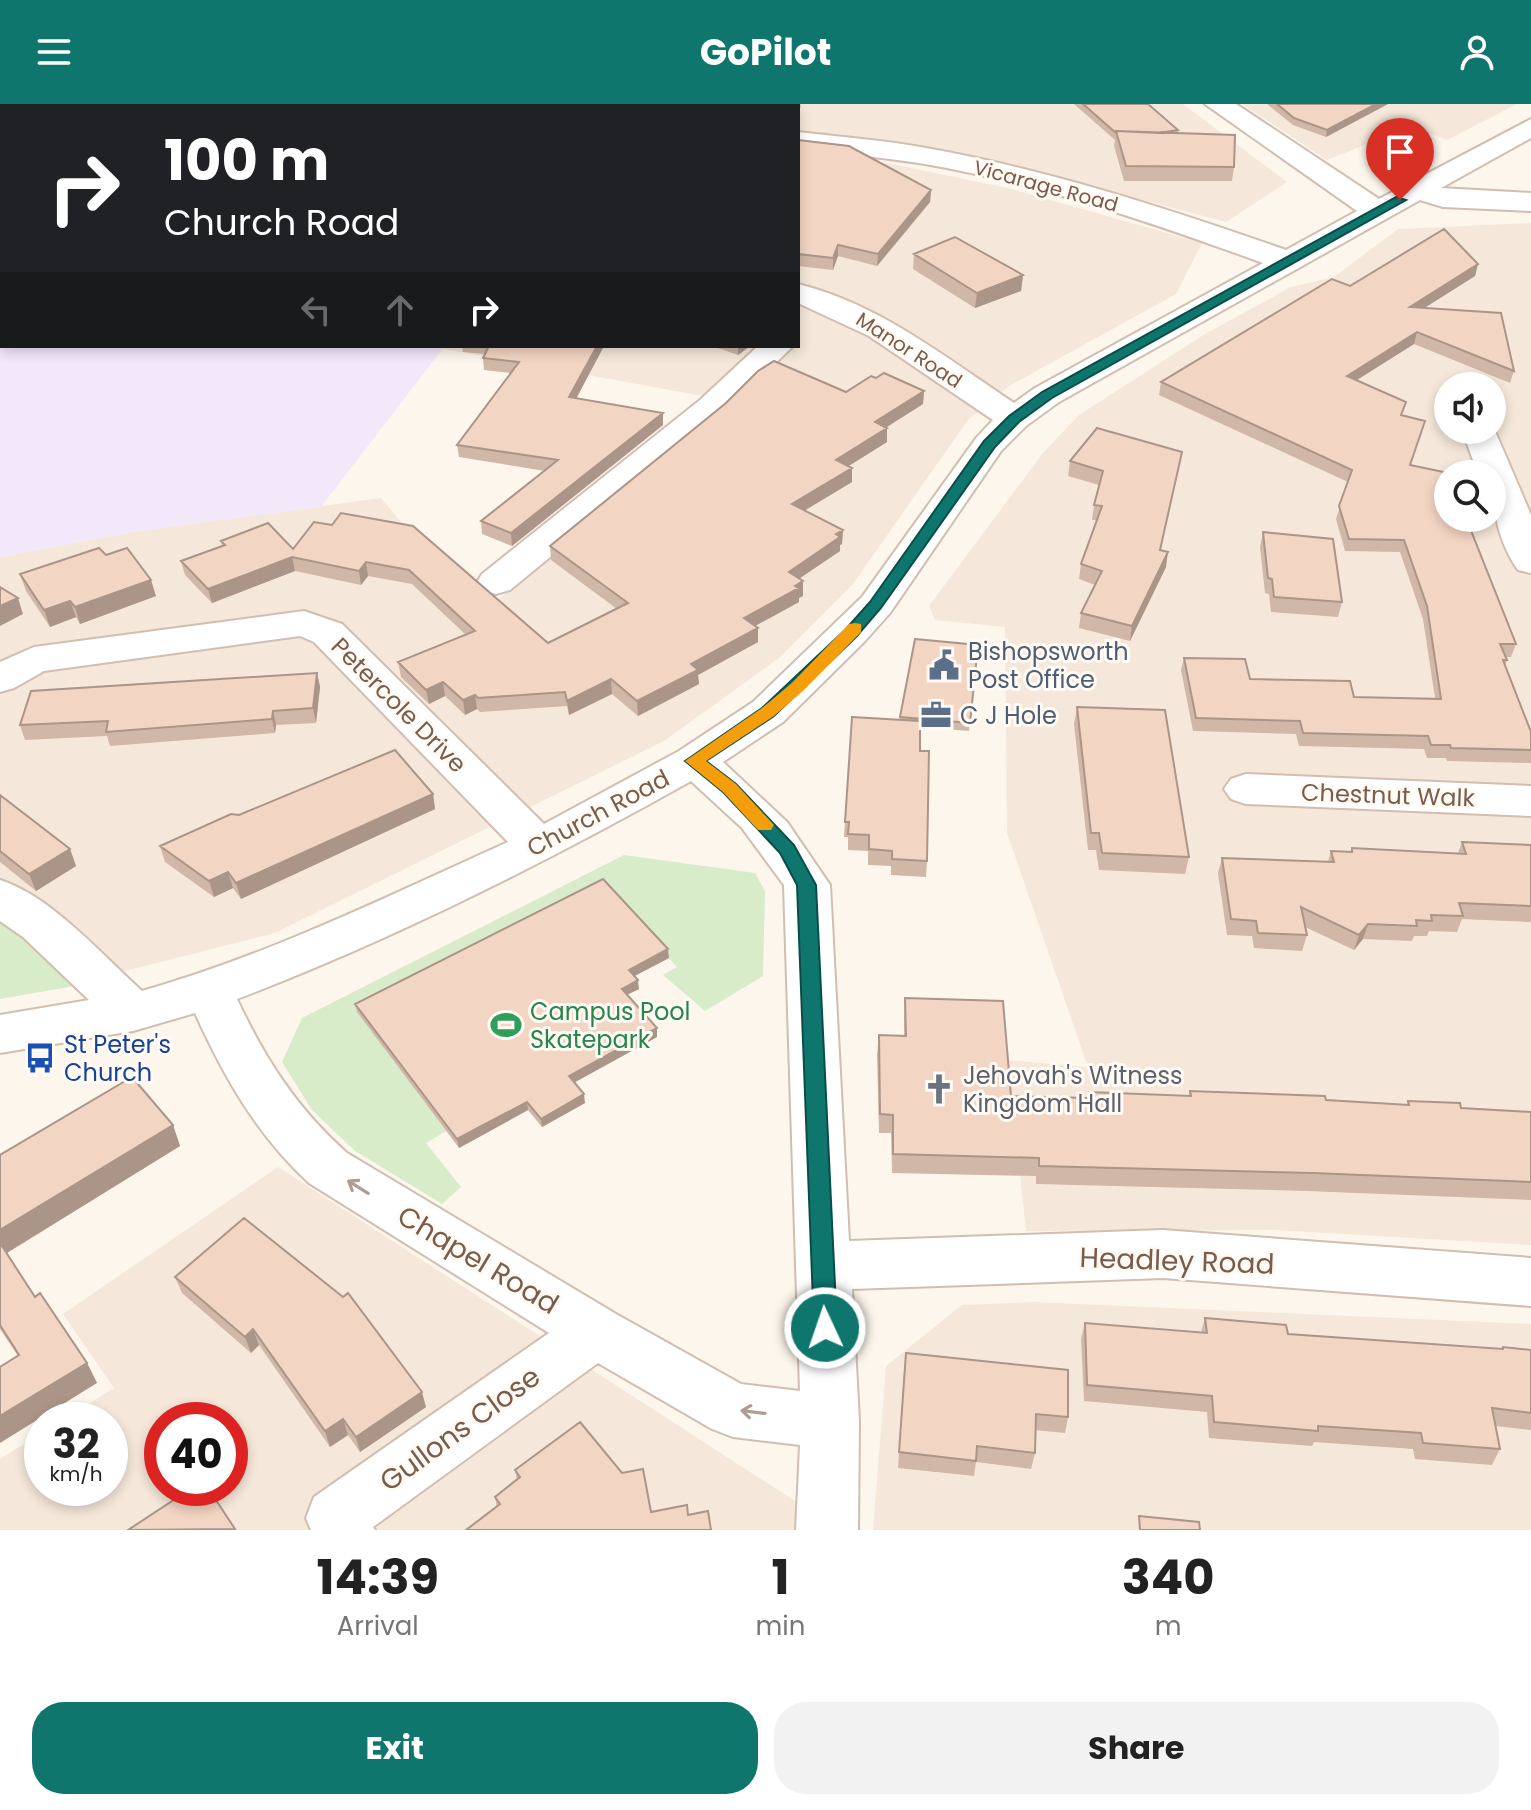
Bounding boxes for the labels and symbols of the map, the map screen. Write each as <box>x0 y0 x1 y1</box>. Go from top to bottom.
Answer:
pin <box>1366 118 1434 200</box>
street label: Vicarage Road <box>971 153 1121 219</box>
street label: Manor Road <box>851 305 967 395</box>
street label: Petercole Drive <box>324 630 474 780</box>
place label: Bishopsworth Post Office <box>968 635 1129 696</box>
public building icon: Bishopsworth Post Office <box>927 648 961 682</box>
office icon: C J Hole <box>919 698 953 732</box>
place label: C J Hole <box>960 699 1057 732</box>
street label: Church Road <box>521 762 675 864</box>
street label: Chestnut Walk <box>1301 775 1476 815</box>
place label: Campus Pool Skatepark <box>530 995 691 1056</box>
sports icon: Campus Pool Skatepark <box>489 1008 523 1042</box>
place label: St Peter's Church <box>64 1028 171 1089</box>
bus stop icon: St Peter's Church <box>23 1041 57 1075</box>
place label: Jehovah's Witness Kingdom Hall <box>963 1059 1182 1120</box>
church icon: Jehovah's Witness Kingdom Hall <box>922 1072 956 1106</box>
one-way arrow <box>347 1178 370 1194</box>
street label: Chapel Road <box>390 1196 566 1324</box>
street label: Headley Road <box>1079 1238 1275 1284</box>
position arrow <box>783 1286 867 1370</box>
street label: Gullons Close <box>372 1357 548 1501</box>
speed limit sign: 40 <box>144 1402 248 1506</box>
one-way arrow <box>741 1404 766 1419</box>

